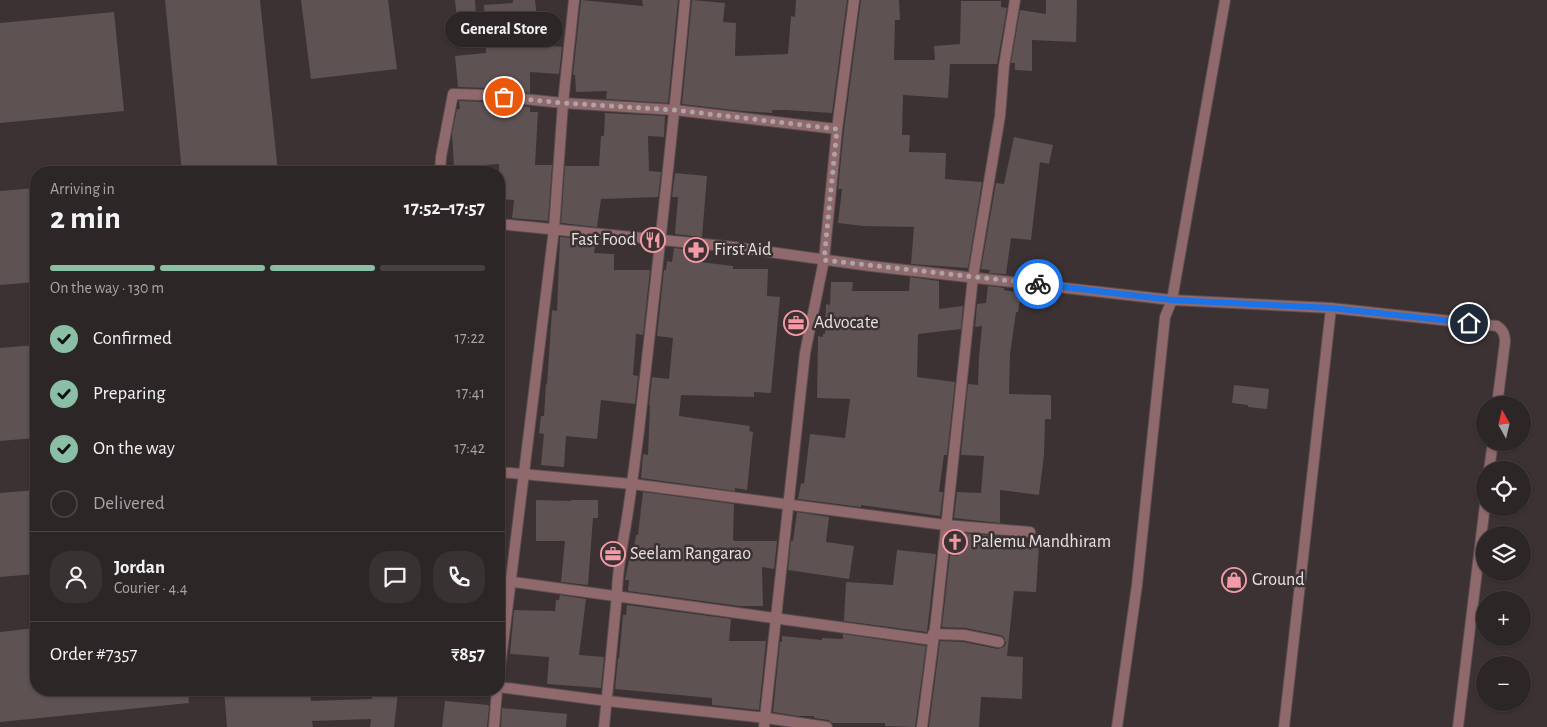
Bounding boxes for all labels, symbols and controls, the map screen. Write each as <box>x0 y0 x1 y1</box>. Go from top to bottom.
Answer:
callout: General Store <box>445 12 563 47</box>
text: General Store <box>461 21 547 37</box>
pin <box>483 76 525 118</box>
icon: bag <box>490 83 518 111</box>
text: Arriving in <box>50 181 115 197</box>
text: 17:52–17:57 <box>404 199 485 218</box>
text: 2 min <box>50 202 121 234</box>
restaurant icon: Fast Food <box>640 227 666 253</box>
place label: Fast Food <box>571 231 636 249</box>
pharmacy icon: First Aid <box>683 237 709 263</box>
place label: First Aid <box>714 241 771 259</box>
courier <box>1013 259 1063 309</box>
icon: bike <box>1024 270 1052 298</box>
text: On the way · 130 m <box>50 280 164 296</box>
pin <box>1448 302 1490 344</box>
icon: home <box>1455 309 1483 337</box>
office icon: Advocate <box>783 310 809 336</box>
place label: Advocate <box>814 314 878 332</box>
icon: check <box>50 325 78 353</box>
text: Confirmed <box>93 329 172 348</box>
text: 17:22 <box>455 330 485 346</box>
icon: check <box>50 380 78 408</box>
text: Preparing <box>93 384 166 403</box>
text: 17:41 <box>456 385 485 401</box>
north arrow <box>1476 396 1531 451</box>
map controls <box>1476 396 1531 711</box>
icon: check <box>50 435 78 463</box>
text: On the way <box>93 439 175 458</box>
text: 17:42 <box>454 440 485 456</box>
button: locate <box>1476 461 1531 516</box>
text: Delivered <box>93 494 165 513</box>
button: layers <box>1476 526 1531 581</box>
church icon: Palemu Mandhiram <box>942 529 968 555</box>
place label: Palemu Mandhiram <box>972 533 1111 551</box>
office icon: Seelam Rangarao <box>600 541 626 567</box>
place label: Seelam Rangarao <box>630 545 751 563</box>
button: person <box>50 551 102 603</box>
button: chat <box>369 551 421 603</box>
button: phone <box>433 551 485 603</box>
text: Jordan <box>114 558 165 577</box>
shop icon: Ground <box>1221 567 1247 593</box>
place label: Ground <box>1252 571 1305 589</box>
text: Courier · 4.4 <box>114 580 187 596</box>
button: + <box>1476 591 1531 646</box>
text: Order #7357 <box>50 645 137 664</box>
text: ₹857 <box>451 645 485 664</box>
button: − <box>1476 656 1531 711</box>

